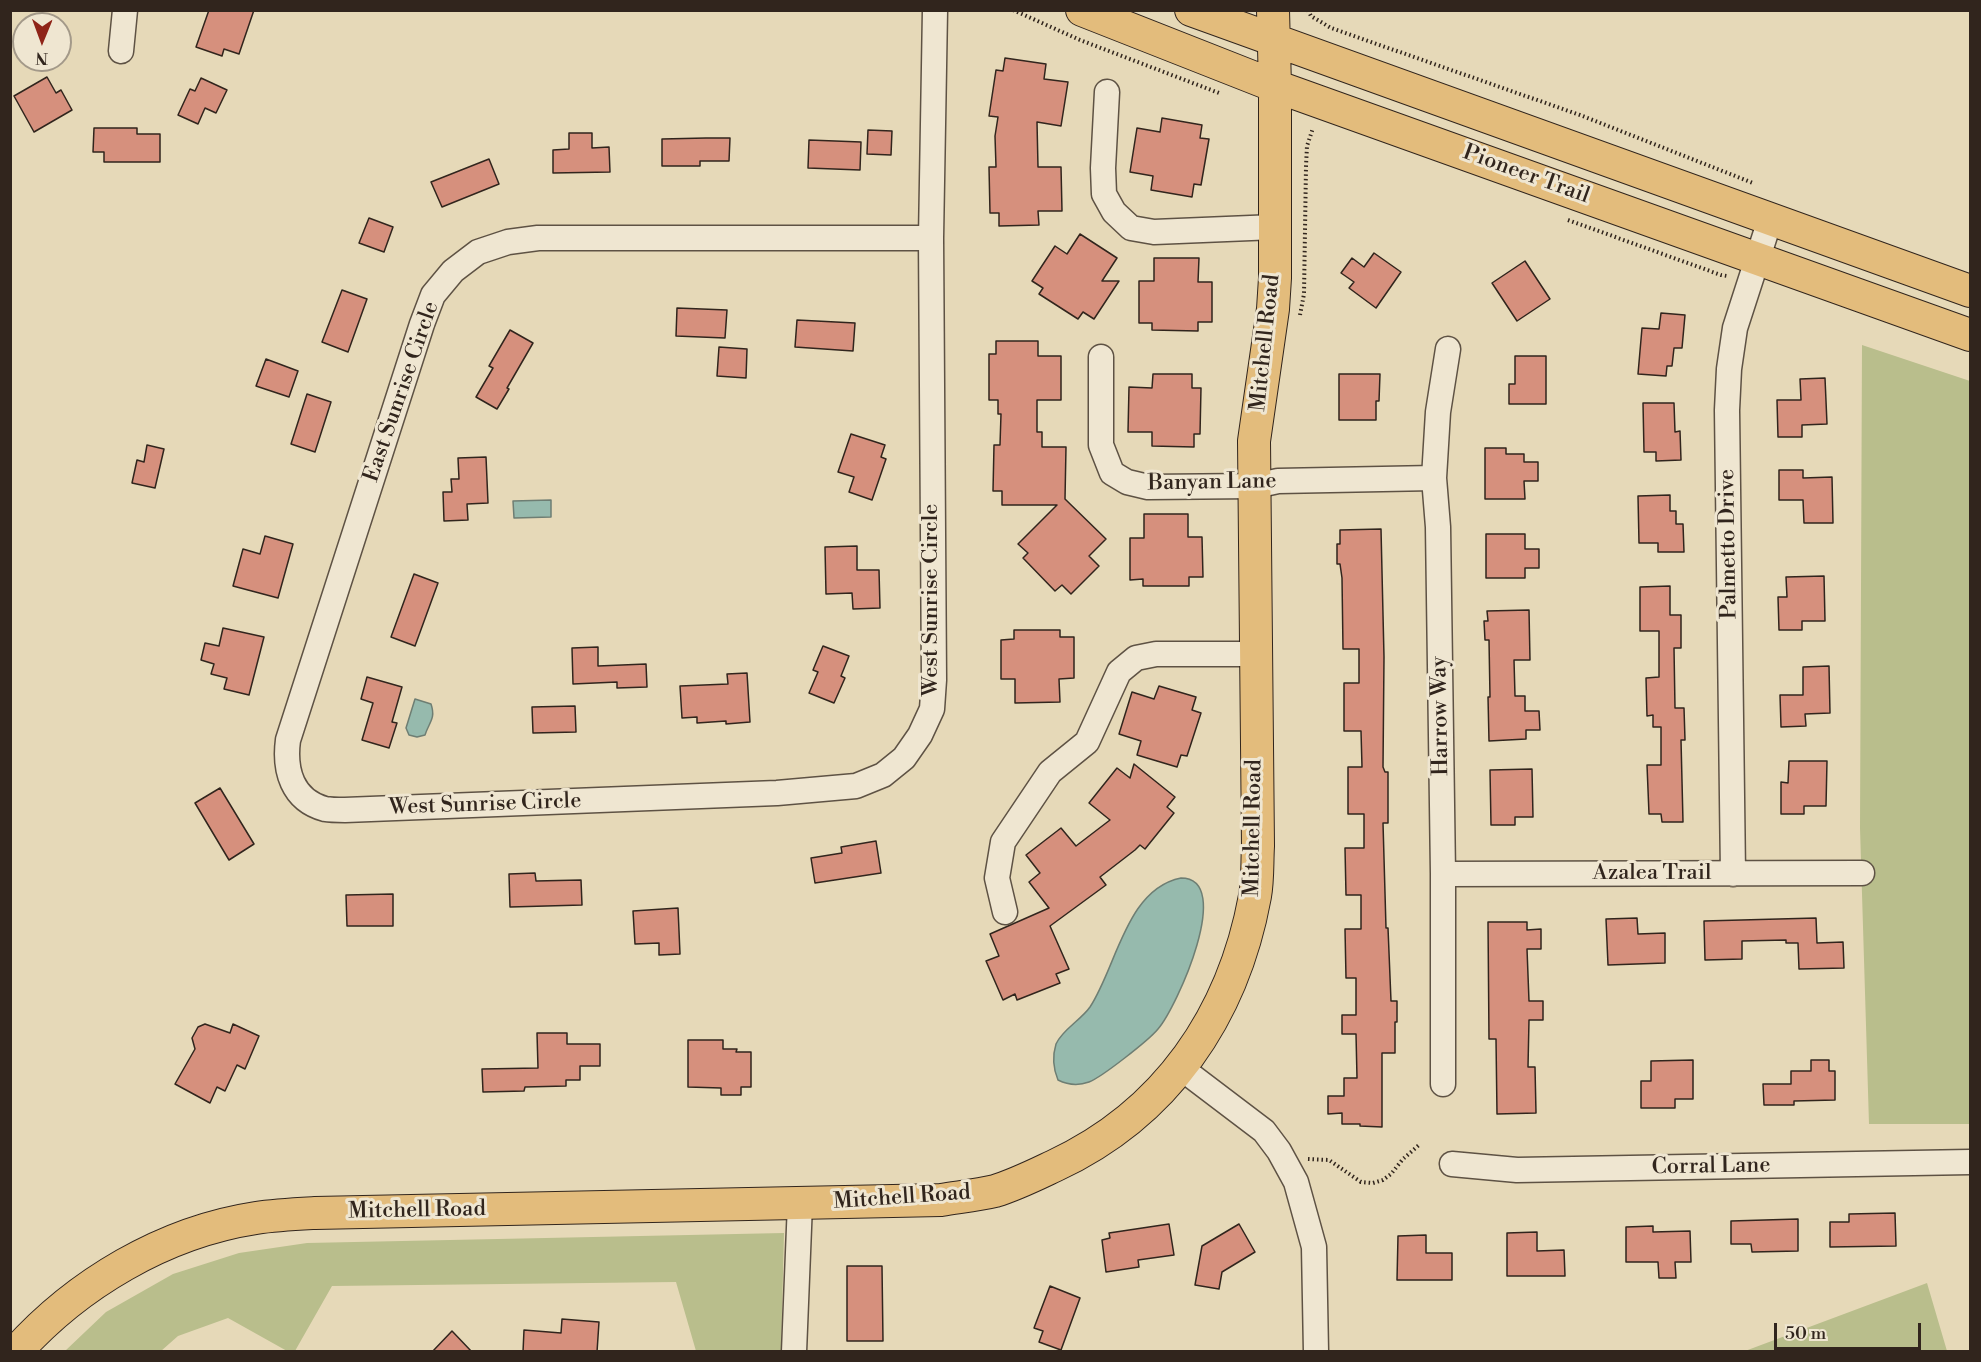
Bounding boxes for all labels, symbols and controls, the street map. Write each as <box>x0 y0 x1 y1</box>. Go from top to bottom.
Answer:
north arrow <box>12 12 72 72</box>
text: N <box>35 48 48 68</box>
street label: Pioneer Trail <box>1459 140 1593 210</box>
street label: Mitchell Road <box>1246 273 1286 413</box>
street label: East Sunrise Circle <box>359 298 445 486</box>
street label: Banyan Lane <box>1147 469 1277 497</box>
street label: Palmetto Drive <box>1714 469 1744 619</box>
street label: West Sunrise Circle <box>919 504 945 696</box>
street label: Harrow Way <box>1427 656 1455 776</box>
street label: Mitchell Road <box>1240 759 1268 897</box>
street label: West Sunrise Circle <box>388 788 582 822</box>
street label: Azalea Trail <box>1593 861 1711 887</box>
street label: Corral Lane <box>1651 1153 1771 1181</box>
street label: Mitchell Road <box>832 1180 972 1216</box>
street label: Mitchell Road <box>348 1197 486 1225</box>
scale bar <box>1777 1311 1924 1349</box>
text: 50 m <box>1785 1322 1826 1345</box>

